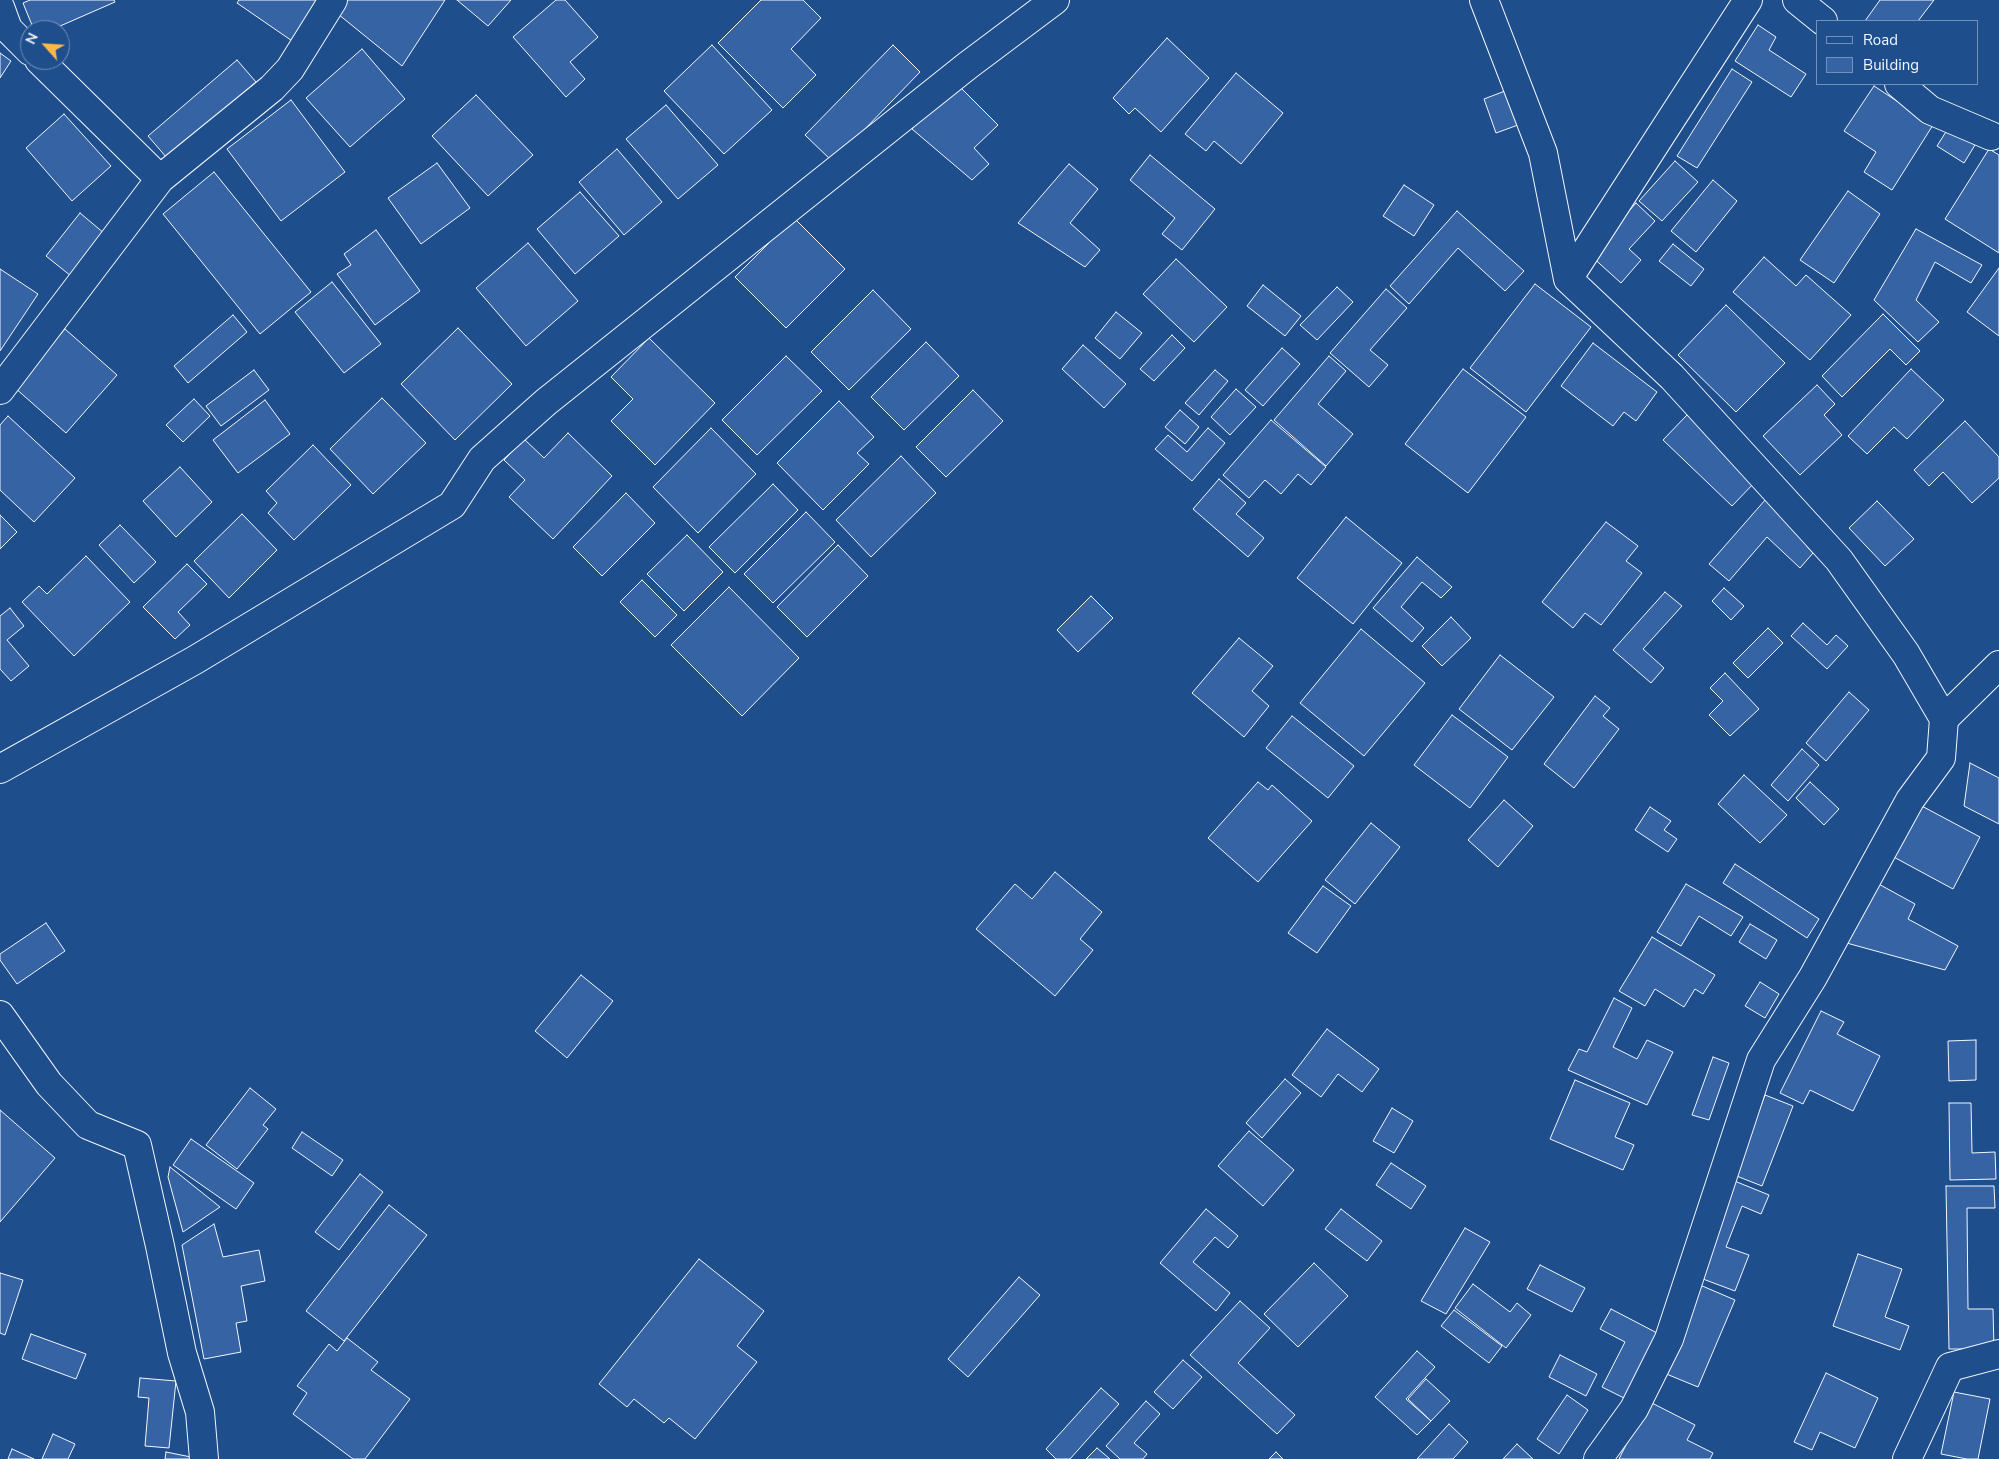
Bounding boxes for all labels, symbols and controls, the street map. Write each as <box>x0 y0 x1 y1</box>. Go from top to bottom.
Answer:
north arrow <box>20 20 70 70</box>
legend <box>1816 20 1979 85</box>
text: N <box>21 30 43 48</box>
text: Road <box>1863 30 1898 50</box>
text: Building <box>1863 55 1919 75</box>

